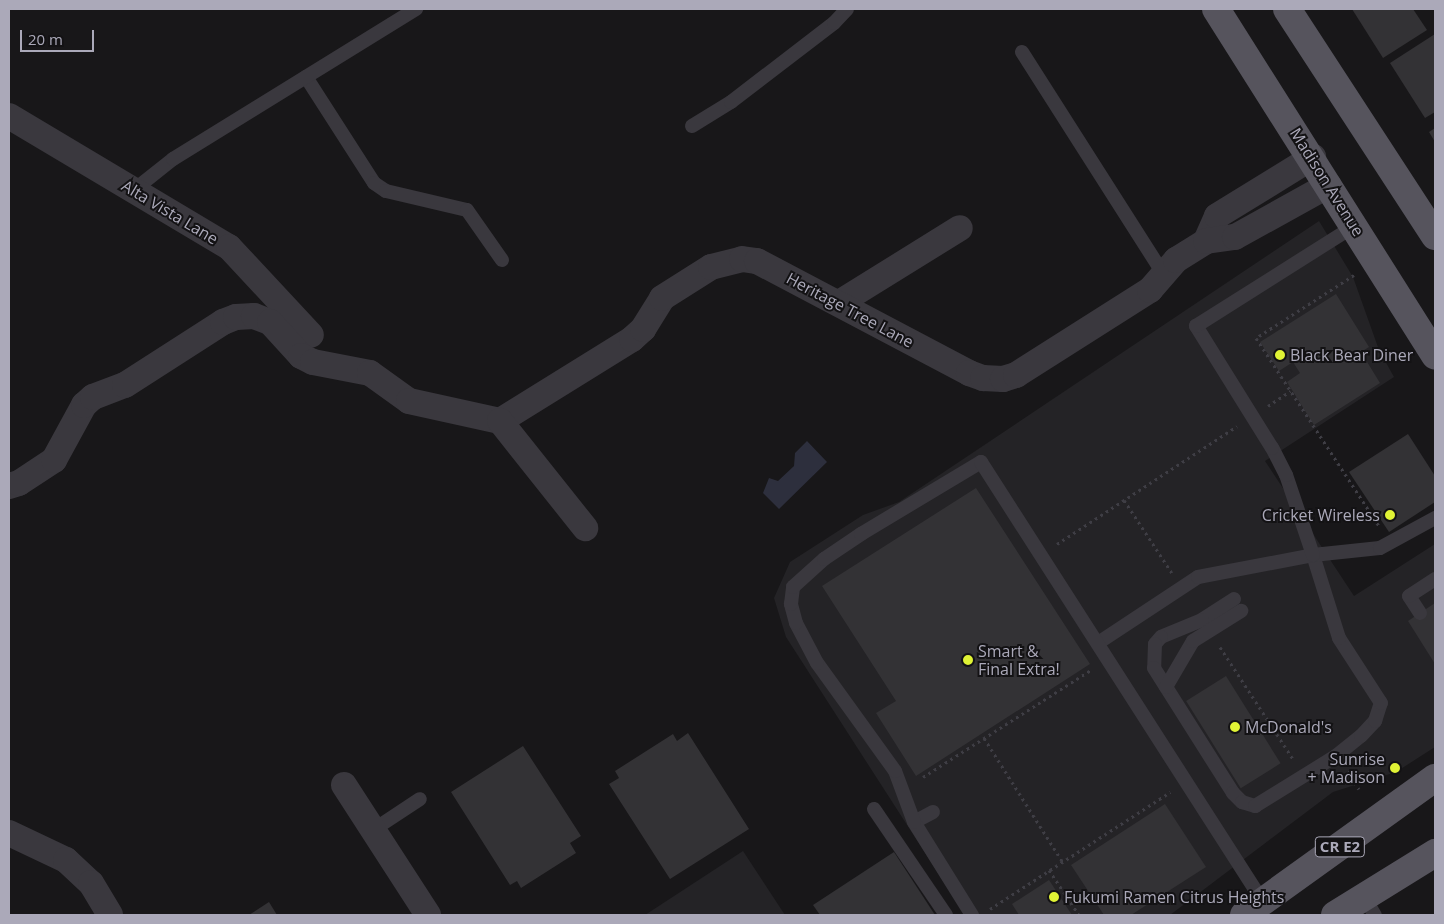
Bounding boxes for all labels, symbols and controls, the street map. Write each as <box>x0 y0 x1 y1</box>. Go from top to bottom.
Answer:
scale bar <box>22 20 96 52</box>
text: 20 m <box>28 29 63 49</box>
street label: Madison Avenue <box>1286 124 1368 240</box>
street label: Alta Vista Lane <box>118 176 222 248</box>
street label: Heritage Tree Lane <box>783 268 917 352</box>
place label: Black Bear Diner <box>1290 345 1413 365</box>
marker: Black Bear Diner <box>1274 349 1286 361</box>
place label: Cricket Wireless <box>1262 505 1380 525</box>
marker: Cricket Wireless <box>1384 509 1396 521</box>
place label: Smart & Final Extra! <box>978 641 1060 679</box>
marker: Smart & Final Extra! <box>962 654 974 666</box>
place label: McDonald's <box>1245 717 1332 737</box>
marker: McDonald's <box>1229 721 1241 733</box>
place label: Sunrise + Madison <box>1308 749 1385 787</box>
marker: Sunrise + Madison <box>1389 762 1401 774</box>
road number: CR E2 <box>1314 834 1366 860</box>
place label: Fukumi Ramen Citrus Heights <box>1064 887 1284 907</box>
marker: Fukumi Ramen Citrus Heights <box>1048 891 1060 903</box>

